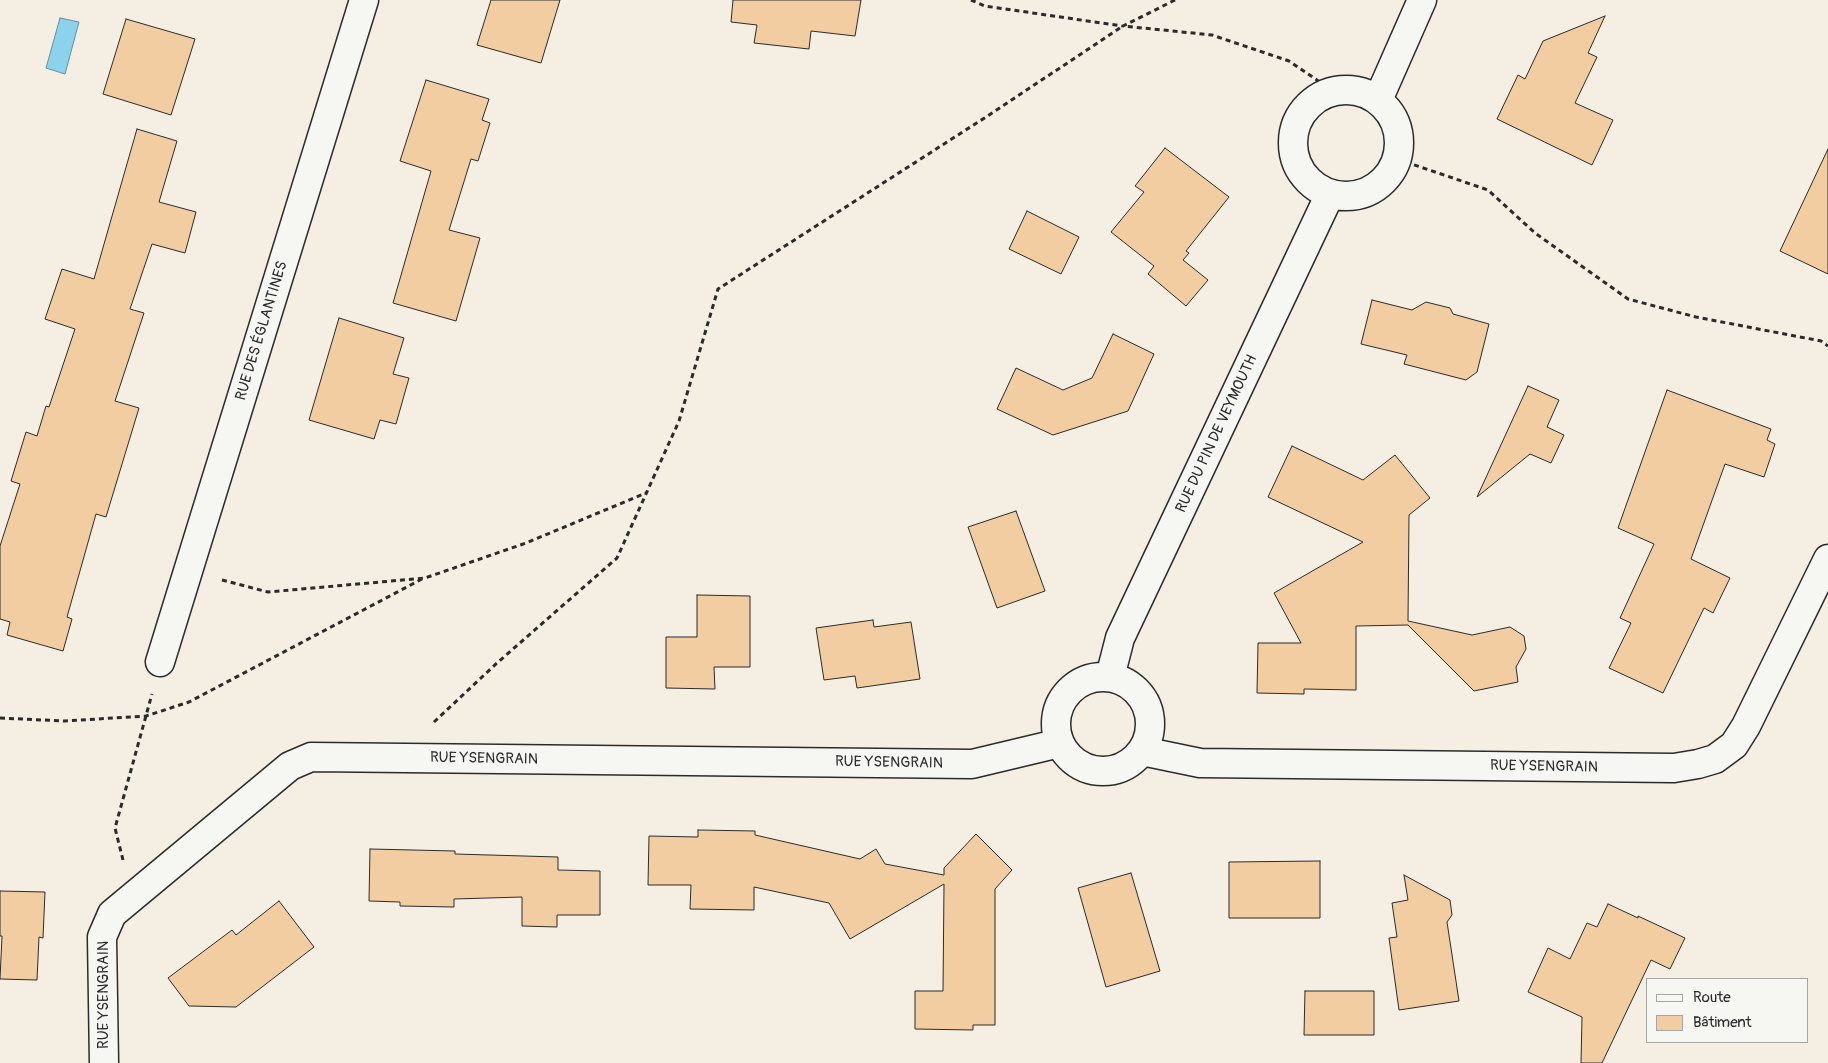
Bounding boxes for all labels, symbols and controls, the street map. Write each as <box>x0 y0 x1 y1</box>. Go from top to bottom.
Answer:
street label: RUE DES ÉGLANTINES <box>232 259 292 403</box>
street label: RUE DU PIN DE VEYMOUTH <box>1172 352 1262 516</box>
street label: RUE YSENGRAIN <box>430 749 538 769</box>
street label: RUE YSENGRAIN <box>835 753 943 773</box>
street label: RUE YSENGRAIN <box>1490 757 1598 777</box>
street label: RUE YSENGRAIN <box>95 941 113 1049</box>
legend <box>1646 978 1808 1043</box>
text: Route <box>1693 988 1731 1007</box>
text: Bâtiment <box>1693 1013 1752 1032</box>

